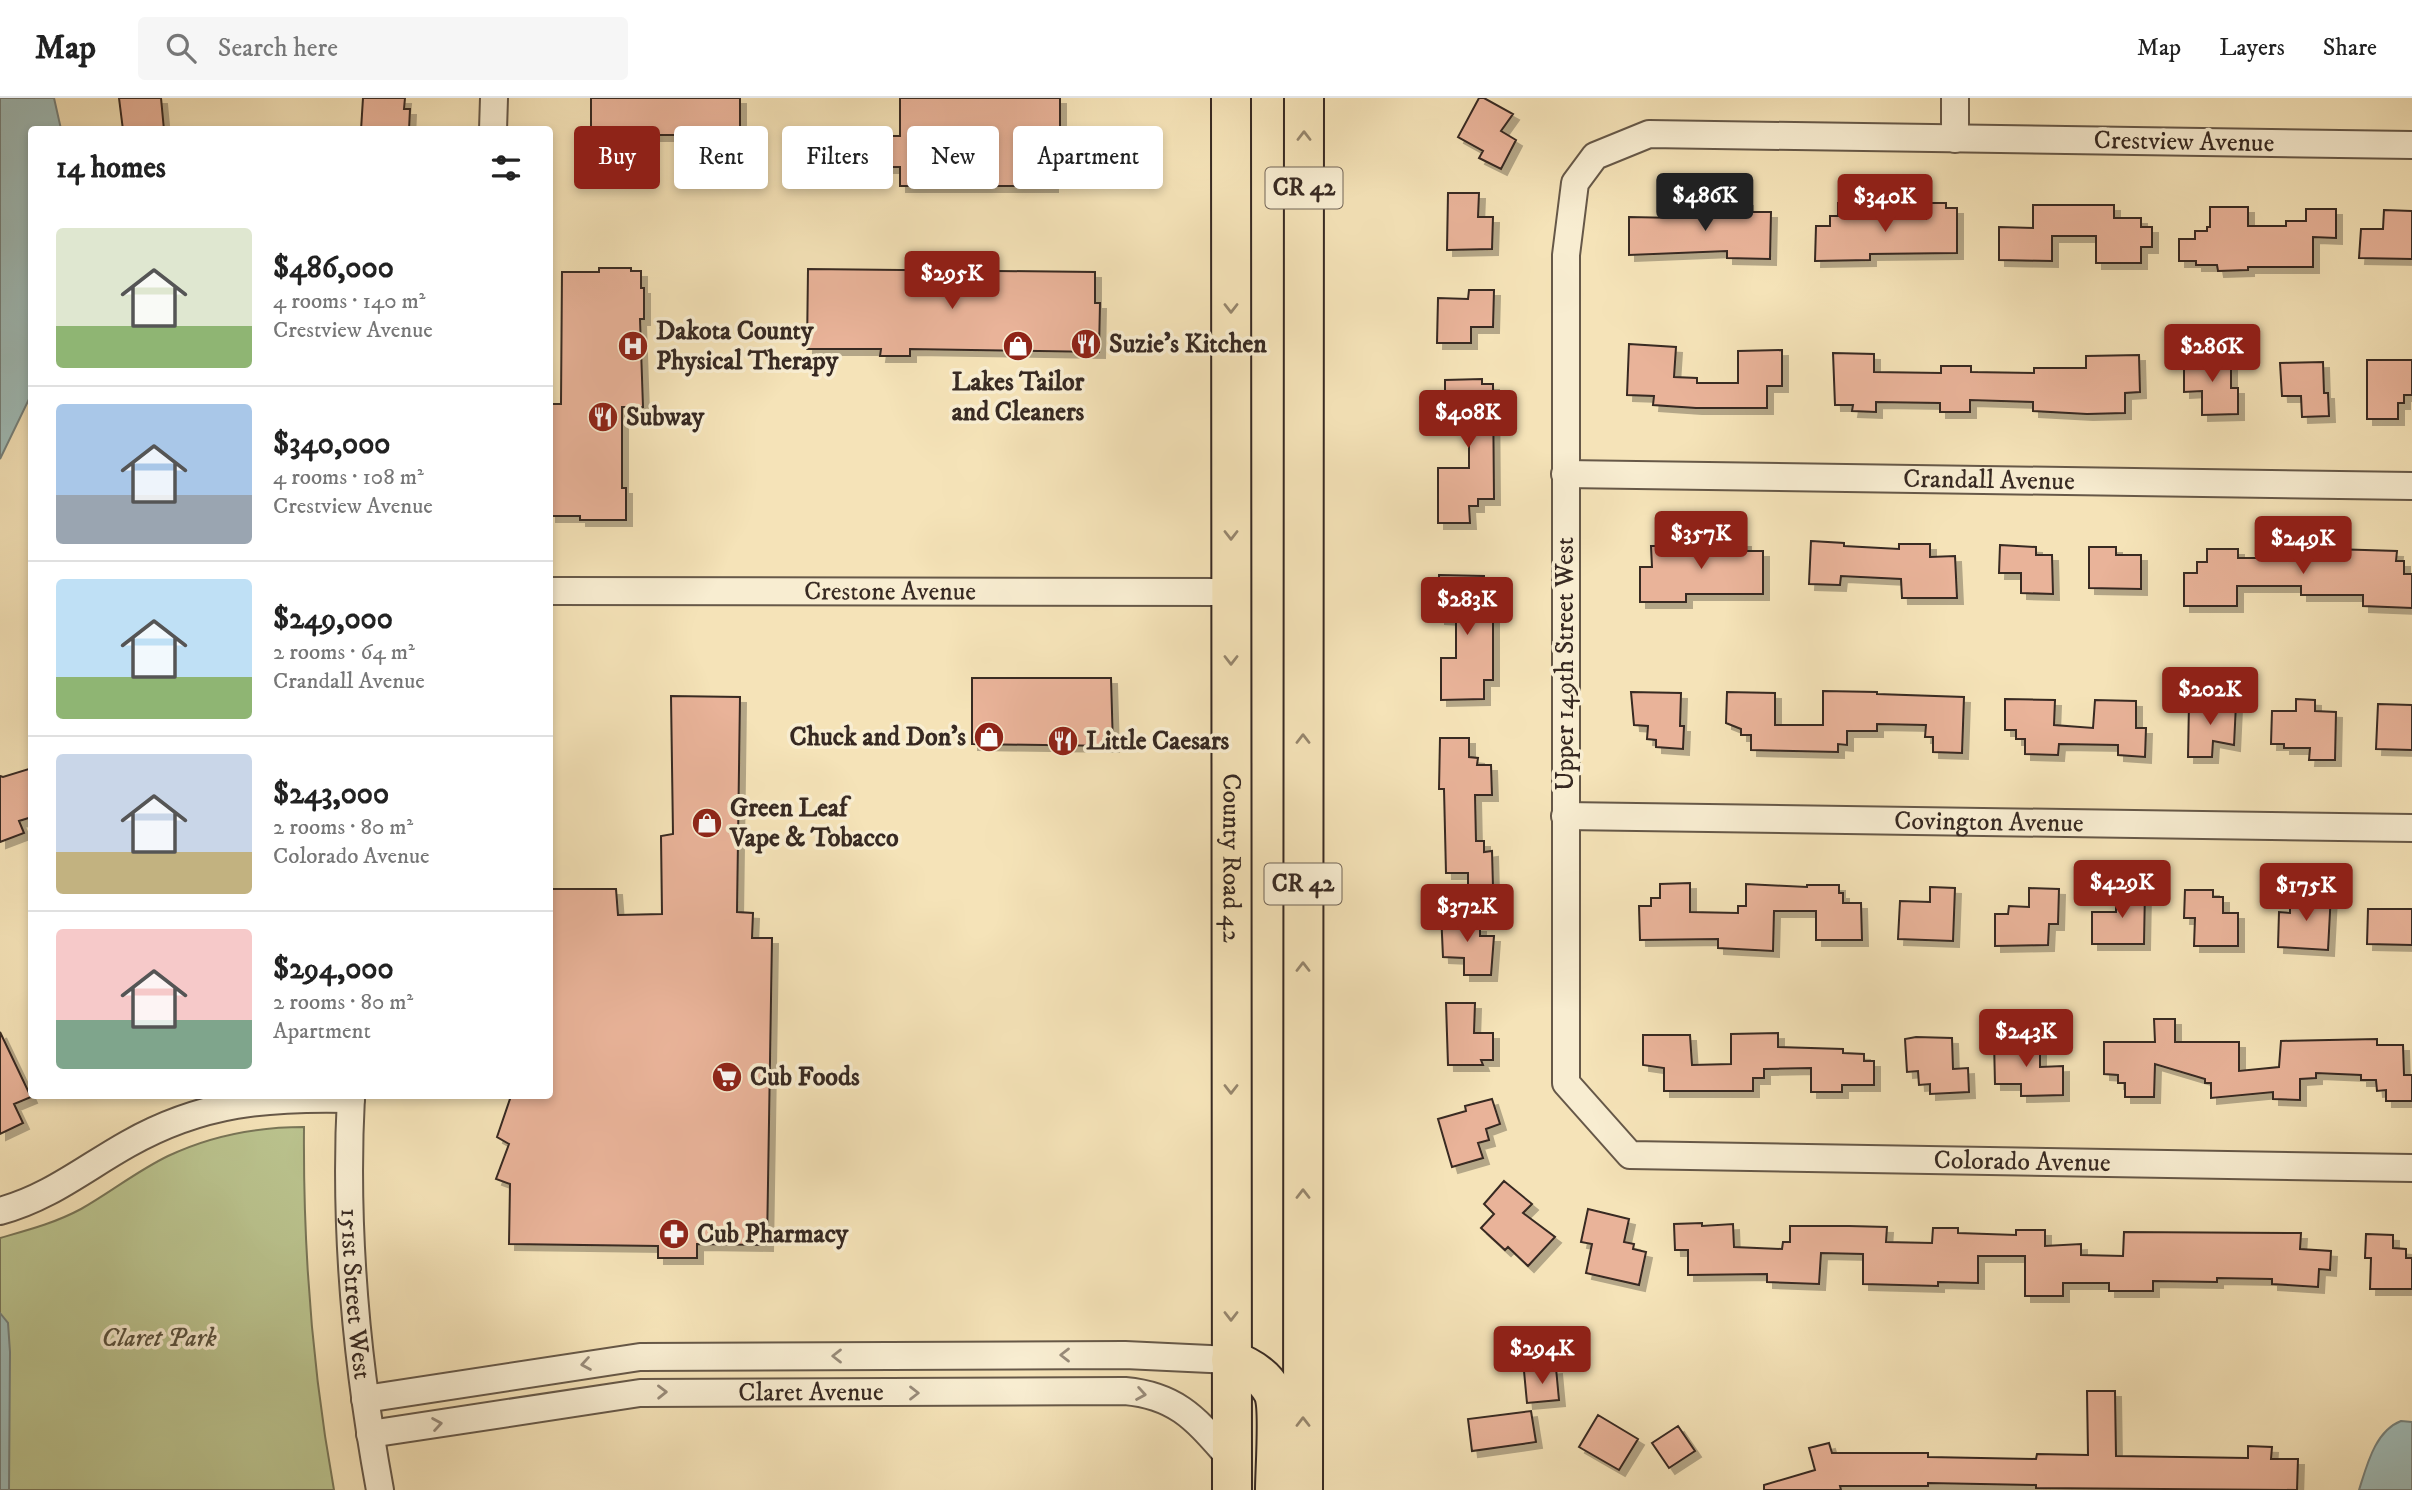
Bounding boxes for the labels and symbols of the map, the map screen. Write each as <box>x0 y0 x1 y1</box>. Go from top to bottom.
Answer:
street label: Crestview Avenue <box>2093 124 2275 160</box>
one-way arrow <box>1296 130 1312 140</box>
road number: CR 42 <box>1266 168 1342 208</box>
pin: $486K <box>1656 174 1754 233</box>
pin: $340K <box>1836 174 1934 234</box>
pin: $295K <box>903 252 1001 311</box>
one-way arrow <box>1223 303 1239 314</box>
place label: Dakota County Physical Therapy <box>656 315 839 378</box>
pin: $286K <box>2163 324 2261 384</box>
restaurant icon: Suzie's Kitchen <box>1069 327 1103 361</box>
place label: Suzie's Kitchen <box>1109 328 1267 361</box>
hospital icon: Dakota County Physical Therapy <box>616 329 650 363</box>
shop icon: Lakes Tailor and Cleaners <box>1001 329 1035 363</box>
place label: Lakes Tailor and Cleaners <box>952 366 1085 429</box>
pin: $408K <box>1419 390 1517 450</box>
restaurant icon: Subway <box>586 400 620 434</box>
place label: Subway <box>626 401 705 434</box>
street label: Crandall Avenue <box>1903 462 2075 498</box>
pin: $357K <box>1652 512 1750 571</box>
pin: $249K <box>2254 517 2352 576</box>
one-way arrow <box>1223 531 1239 541</box>
street label: Upper 149th Street West <box>1549 537 1582 791</box>
street label: Crestone Avenue <box>804 575 976 608</box>
pin: $283K <box>1418 578 1516 637</box>
one-way arrow <box>1223 655 1239 666</box>
pin: $202K <box>2161 668 2259 727</box>
shop icon: Chuck and Don's <box>972 720 1006 754</box>
place label: Chuck and Don's <box>790 721 966 754</box>
restaurant icon: Little Caesars <box>1046 724 1080 758</box>
place label: Little Caesars <box>1086 725 1230 758</box>
one-way arrow <box>1295 734 1311 744</box>
street label: County Road 42 <box>1215 773 1248 943</box>
place label: Green Leaf Vape & Tobacco <box>729 792 899 855</box>
street label: Covington Avenue <box>1894 804 2084 840</box>
shop icon: Green Leaf Vape & Tobacco <box>690 806 724 840</box>
pin: $429K <box>2073 860 2171 920</box>
road number: CR 42 <box>1264 864 1342 904</box>
pin: $175K <box>2257 864 2355 923</box>
pin: $372K <box>1418 884 1516 944</box>
one-way arrow <box>1295 961 1311 972</box>
pin: $243K <box>1977 1010 2075 1069</box>
supermarket icon: Cub Foods <box>710 1060 744 1094</box>
place label: Cub Foods <box>750 1061 860 1094</box>
one-way arrow <box>1223 1084 1239 1095</box>
street label: Colorado Avenue <box>1933 1144 2111 1179</box>
one-way arrow <box>1295 1189 1311 1199</box>
street label: 151st Street West <box>333 1208 379 1381</box>
pharmacy icon: Cub Pharmacy <box>657 1217 691 1251</box>
place label: Cub Pharmacy <box>697 1218 849 1251</box>
one-way arrow <box>1223 1312 1239 1322</box>
park label: Claret Park <box>101 1322 217 1355</box>
pin: $294K <box>1493 1326 1591 1386</box>
one-way arrow <box>1059 1347 1070 1363</box>
one-way arrow <box>832 1348 842 1364</box>
one-way arrow <box>580 1356 592 1371</box>
street label: Claret Avenue <box>738 1375 884 1409</box>
one-way arrow <box>657 1385 668 1400</box>
one-way arrow <box>909 1385 920 1401</box>
one-way arrow <box>1135 1386 1147 1401</box>
one-way arrow <box>1295 1416 1311 1427</box>
one-way arrow <box>431 1417 443 1432</box>

